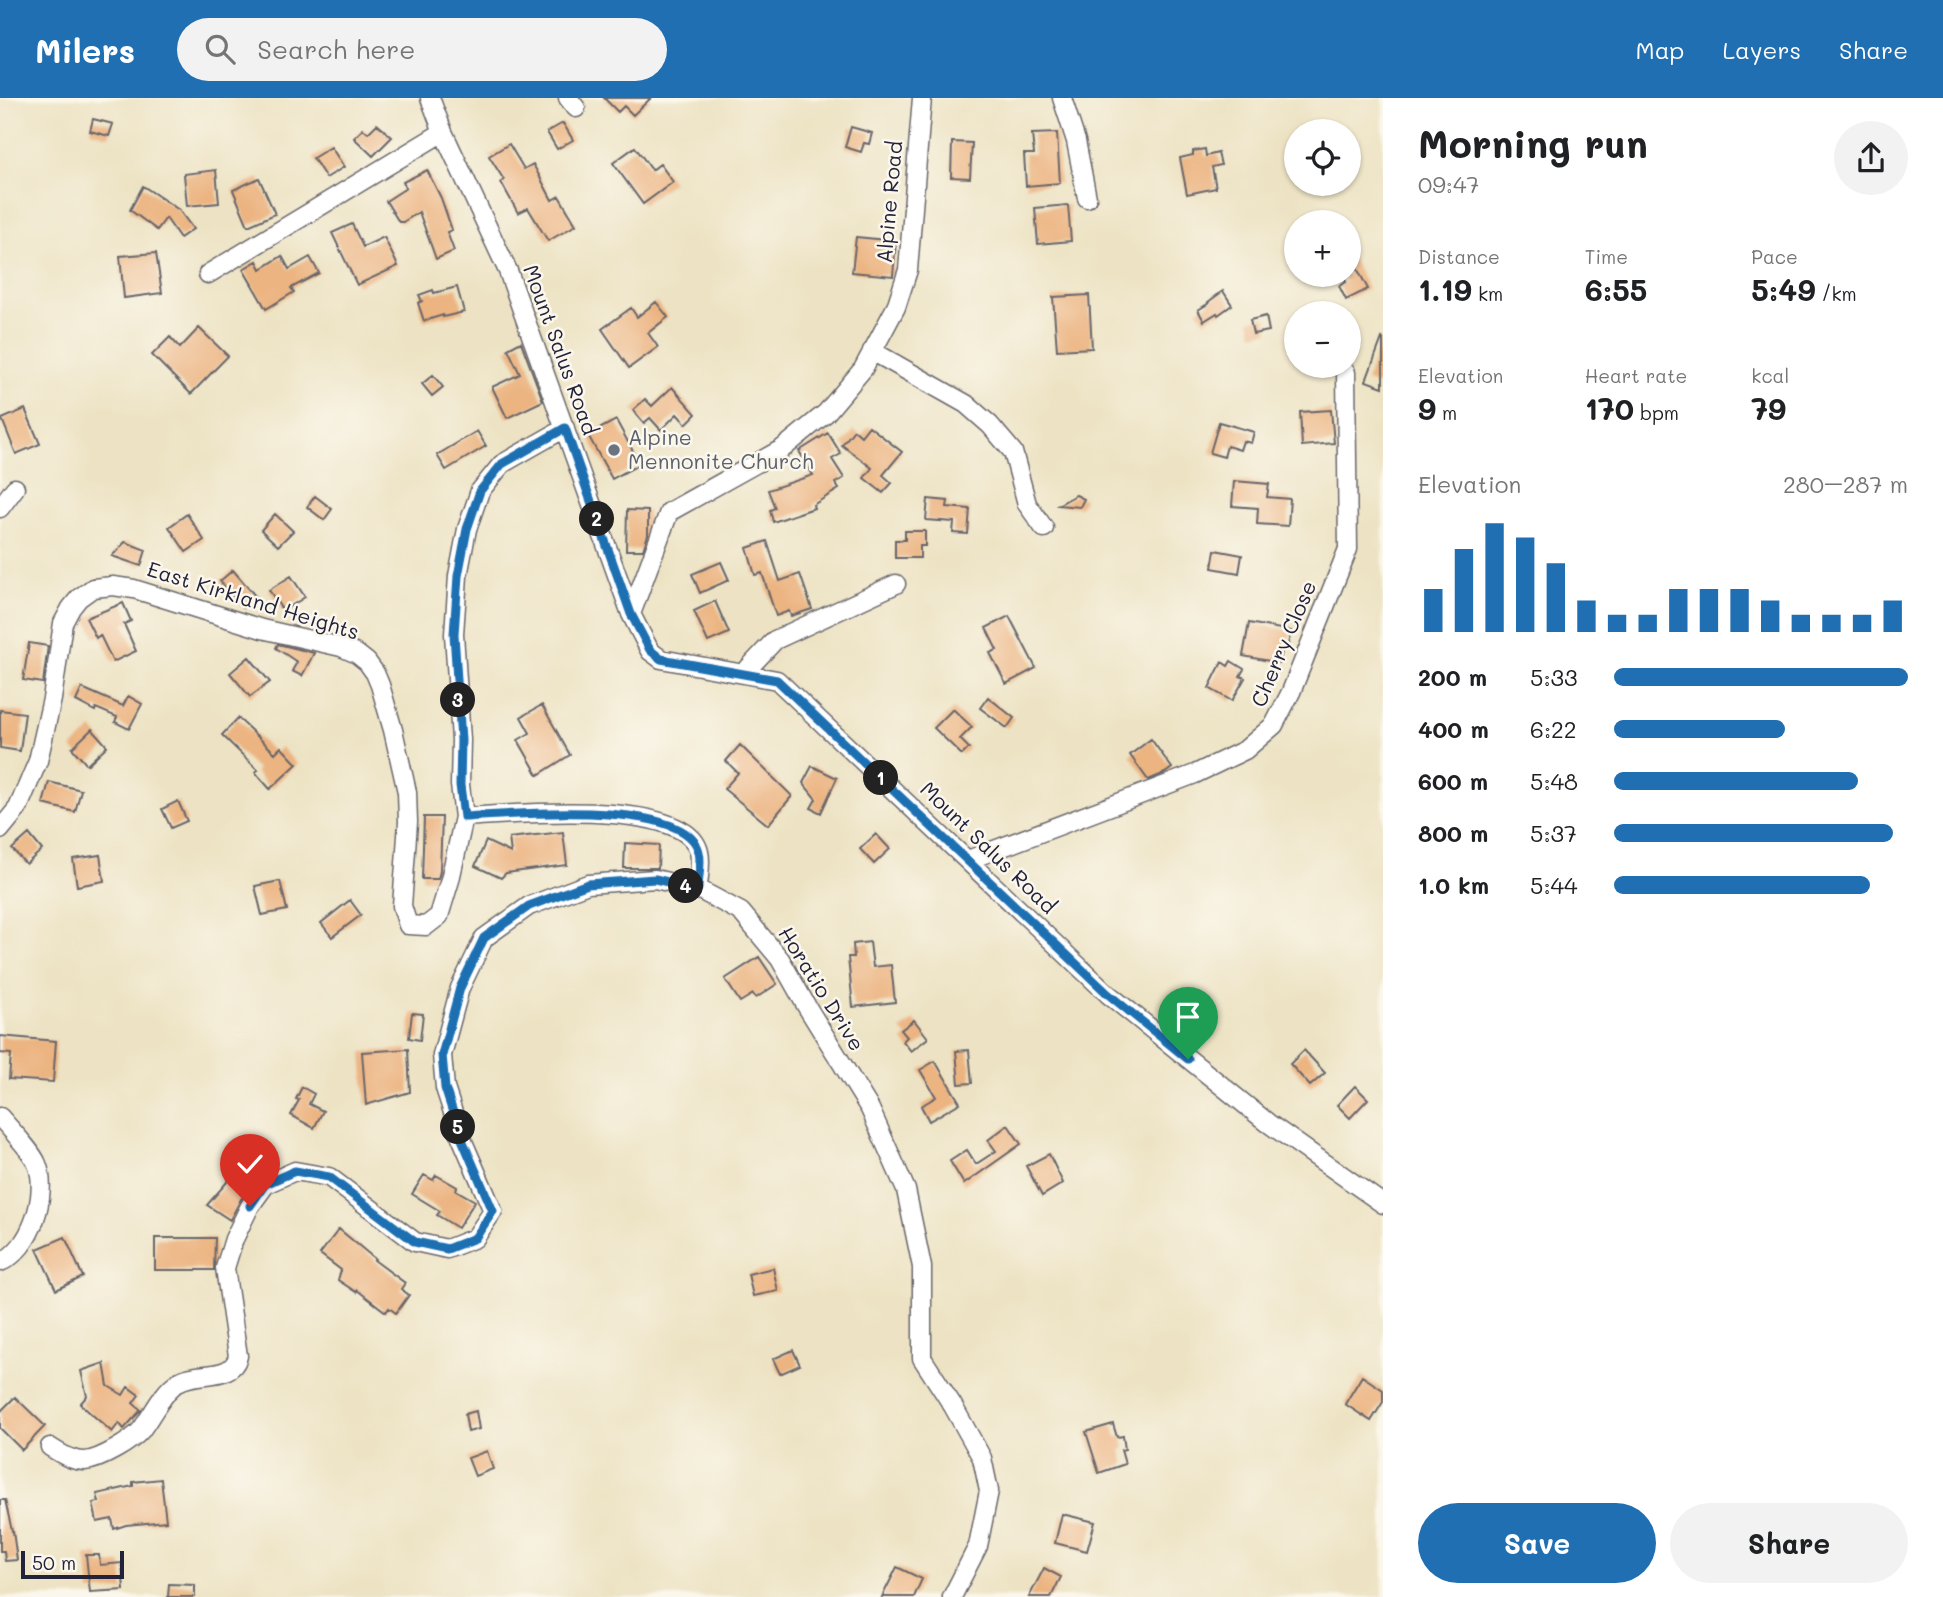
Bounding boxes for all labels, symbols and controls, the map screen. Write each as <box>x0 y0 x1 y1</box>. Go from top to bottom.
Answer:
search box <box>177 18 667 81</box>
text: Milers <box>35 28 135 71</box>
icon: search <box>201 30 239 68</box>
text: Search here <box>257 32 415 66</box>
text: Map <box>1636 34 1684 65</box>
text: Layers <box>1722 34 1801 65</box>
text: Share <box>1839 34 1908 65</box>
text: Morning run <box>1418 118 1648 168</box>
map controls <box>1284 119 1361 378</box>
button: locate <box>1284 119 1361 196</box>
button: share <box>1834 121 1908 195</box>
street label: Alpine Road <box>870 139 907 264</box>
text: 09:47 <box>1418 169 1479 199</box>
button: + <box>1284 210 1361 287</box>
text: Distance <box>1418 244 1500 269</box>
text: Time <box>1585 244 1628 269</box>
text: Pace <box>1751 244 1798 269</box>
street label: Mount Salus Road <box>518 261 605 438</box>
text: 1.19 <box>1418 269 1472 309</box>
text: 6:55 <box>1585 269 1647 309</box>
text: 5:49 <box>1751 269 1815 309</box>
text: km <box>1472 281 1503 306</box>
text: /km <box>1815 281 1857 306</box>
button: − <box>1284 301 1361 378</box>
text: Elevation <box>1418 363 1503 388</box>
text: Heart rate <box>1585 363 1687 388</box>
text: kcal <box>1751 363 1789 388</box>
text: 9 <box>1418 388 1436 428</box>
text: 170 <box>1585 388 1634 428</box>
text: 79 <box>1751 388 1786 428</box>
text: m <box>1436 400 1457 425</box>
text: bpm <box>1634 400 1679 425</box>
place label: Alpine Mennonite Church <box>628 423 814 474</box>
marker: Alpine Mennonite Church <box>606 442 622 458</box>
text: Elevation <box>1418 469 1521 499</box>
text: 280–287 m <box>1783 469 1908 499</box>
pin: 2 <box>580 502 614 536</box>
text: 2 <box>591 506 602 531</box>
street label: East Kirkland Heights <box>144 554 363 645</box>
street label: Cherry Close <box>1244 576 1321 711</box>
text: 200 m <box>1418 662 1487 692</box>
text: 5:33 <box>1530 662 1578 692</box>
pin: 3 <box>440 682 476 718</box>
text: 3 <box>452 687 463 712</box>
text: 400 m <box>1418 714 1489 744</box>
text: 6:22 <box>1530 714 1577 744</box>
pin: 1 <box>864 760 898 796</box>
text: 1 <box>876 765 885 790</box>
text: 600 m <box>1418 766 1488 796</box>
text: 5:48 <box>1530 766 1578 796</box>
street label: Mount Salus Road <box>915 775 1063 919</box>
text: 800 m <box>1418 818 1488 848</box>
text: 5:37 <box>1530 818 1577 848</box>
pin: 4 <box>668 868 704 904</box>
text: 1.0 km <box>1418 870 1489 900</box>
text: 5:44 <box>1530 870 1578 900</box>
text: 4 <box>679 873 692 898</box>
street label: Horatio Drive <box>773 921 871 1055</box>
pin <box>1158 987 1218 1059</box>
icon: arrive <box>1169 998 1207 1036</box>
pin: 5 <box>440 1110 476 1144</box>
text: 5 <box>452 1114 463 1139</box>
pin <box>220 1134 280 1206</box>
icon: check <box>231 1145 269 1183</box>
button: Save <box>1418 1503 1656 1583</box>
button: Share <box>1670 1503 1908 1583</box>
scale bar <box>21 1548 124 1580</box>
text: 50 m <box>32 1550 76 1575</box>

